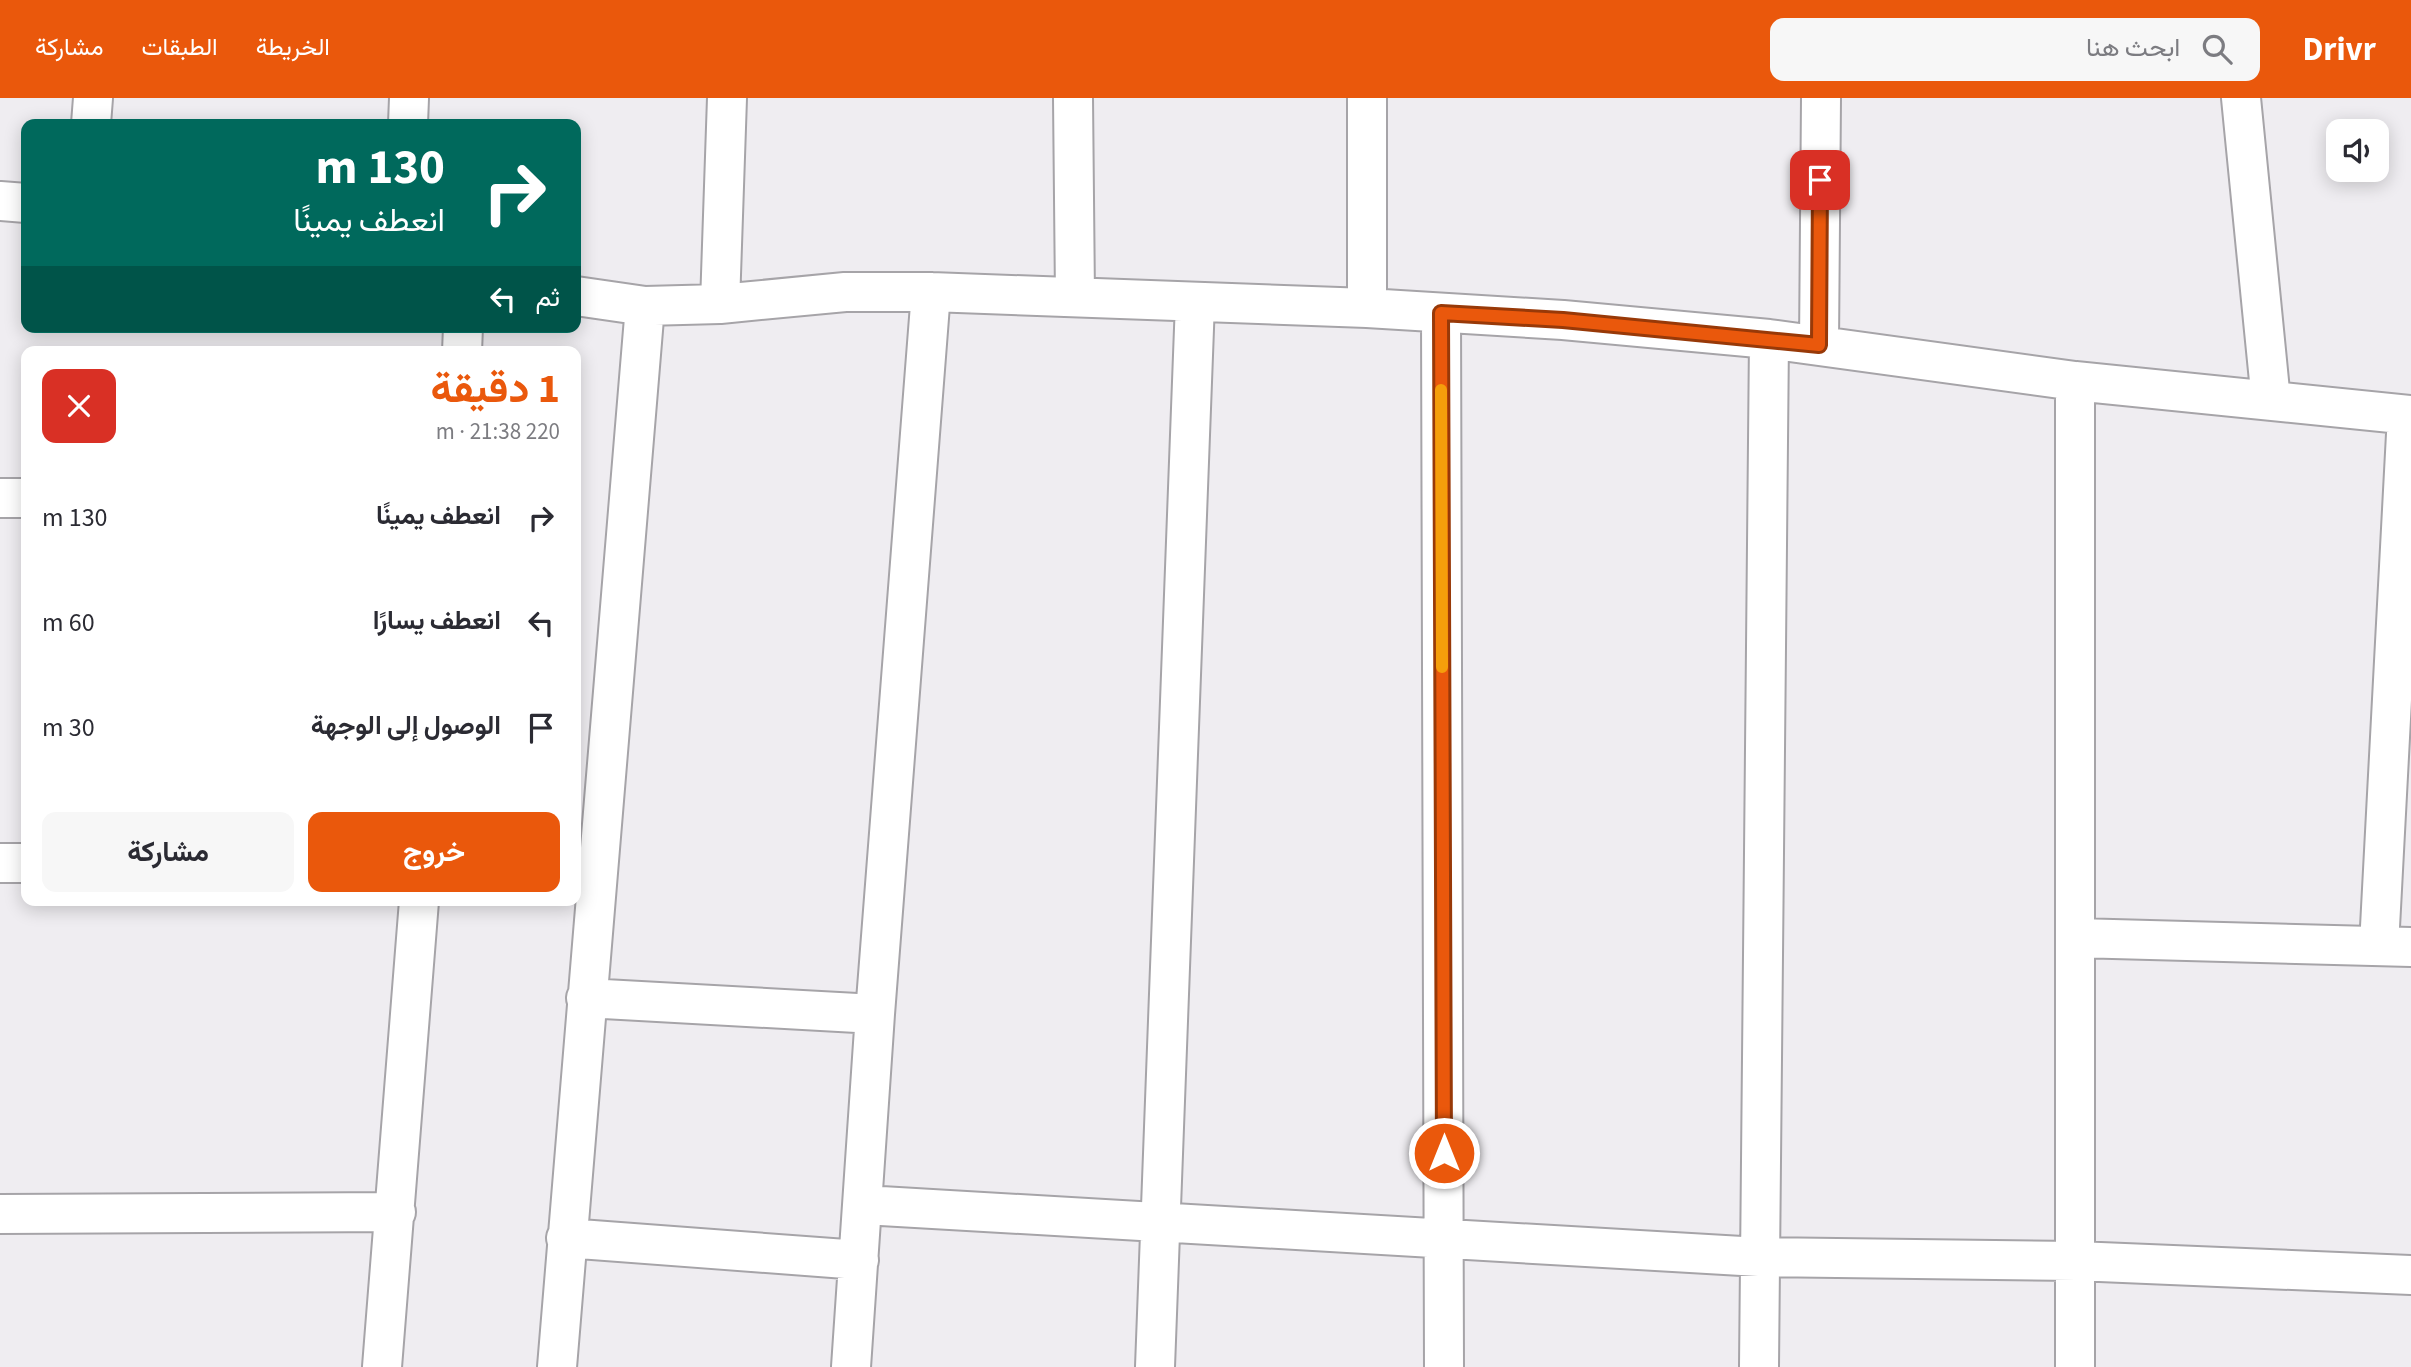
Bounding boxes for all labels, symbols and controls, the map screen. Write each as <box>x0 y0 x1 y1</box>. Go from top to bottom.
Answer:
search box <box>1770 18 2260 81</box>
text: Drivr <box>2302 26 2376 73</box>
text: ابحث هنا <box>2086 29 2180 66</box>
text: مشاركة <box>35 30 103 65</box>
text: الطبقات <box>141 30 218 65</box>
text: الخريطة <box>256 30 330 65</box>
icon: search <box>2198 30 2236 68</box>
map controls <box>2326 119 2389 182</box>
button: sound <box>2326 119 2389 182</box>
text: 130 m <box>316 133 445 203</box>
icon: right <box>469 147 560 238</box>
pin <box>1790 150 1850 210</box>
icon: arrive <box>1801 161 1839 199</box>
text: انعطف يمينًا <box>293 198 445 244</box>
text: ثم <box>536 279 560 316</box>
icon: left <box>484 280 522 318</box>
text: 1 دقيقة <box>430 359 560 419</box>
button: close <box>42 369 116 443</box>
text: 220 m · 21:38 <box>436 415 560 448</box>
text: انعطف يمينًا <box>376 497 501 534</box>
text: 130 m <box>42 499 108 536</box>
icon: right <box>522 499 560 537</box>
text: انعطف يسارًا <box>373 602 501 639</box>
text: 60 m <box>42 604 95 641</box>
icon: left <box>522 604 560 642</box>
text: الوصول إلى الوجهة <box>311 707 501 744</box>
text: 30 m <box>42 709 95 746</box>
icon: arrive <box>522 709 560 747</box>
button: مشاركة <box>42 812 294 892</box>
button: خروج <box>308 812 560 892</box>
position arrow <box>1407 1116 1481 1190</box>

